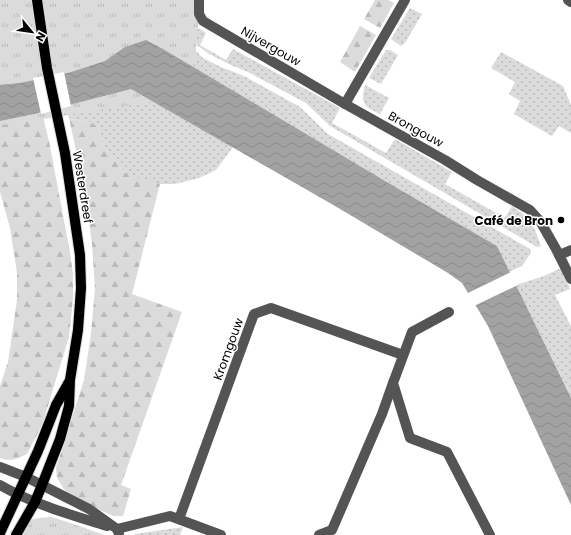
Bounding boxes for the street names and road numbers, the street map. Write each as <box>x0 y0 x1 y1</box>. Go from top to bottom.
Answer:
street label: Nijvergouw <box>238 22 304 70</box>
street label: Brongouw <box>385 107 447 151</box>
street label: Westerdreef <box>69 150 97 224</box>
street label: Kromgouw <box>209 315 247 382</box>

